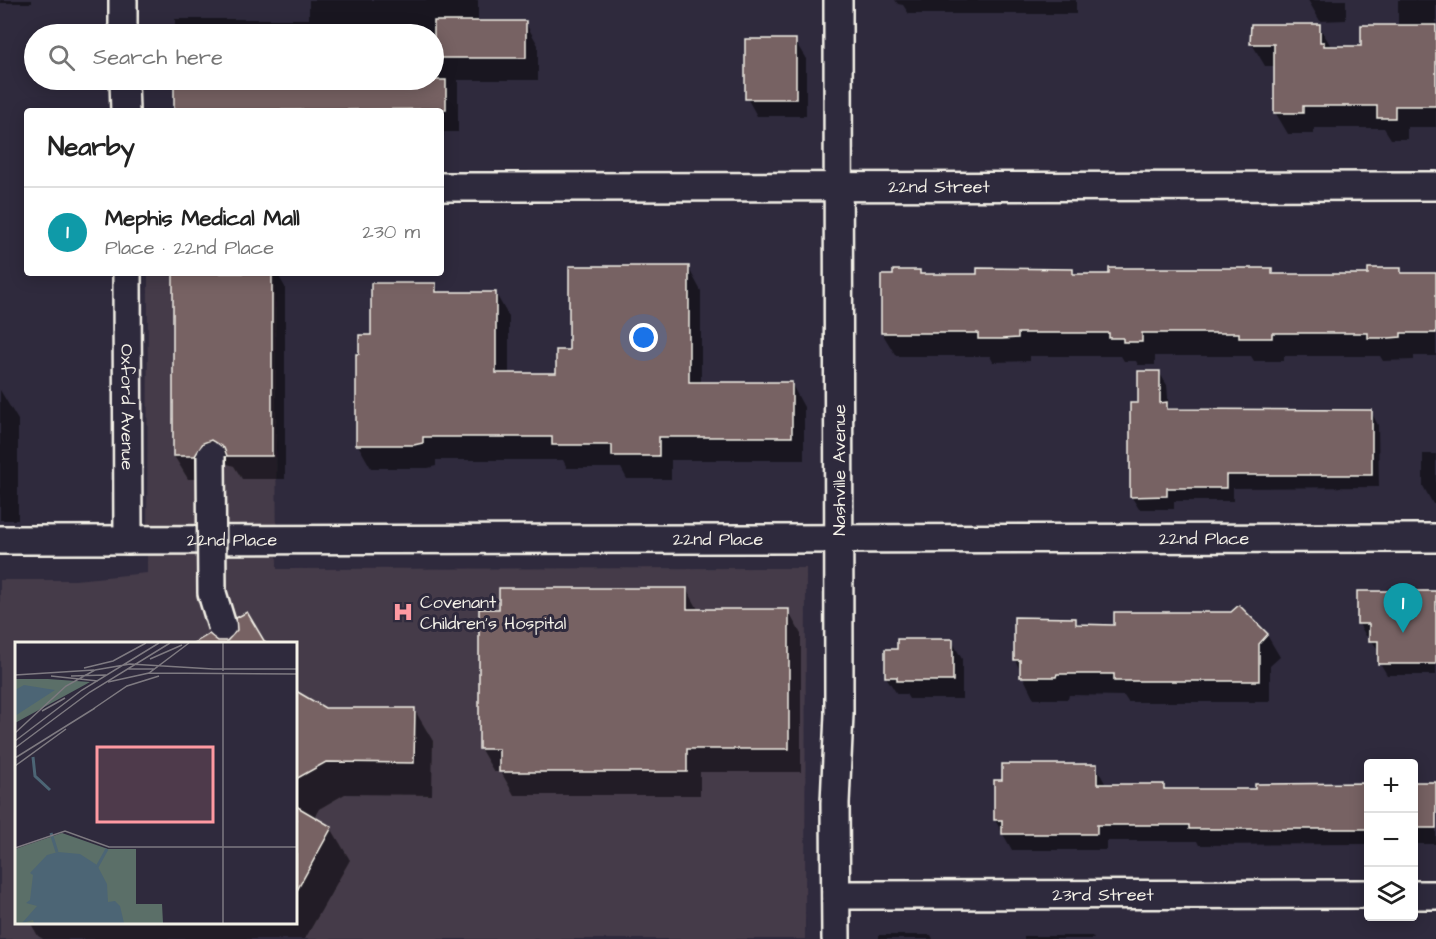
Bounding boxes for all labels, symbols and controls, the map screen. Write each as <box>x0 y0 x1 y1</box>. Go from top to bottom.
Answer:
search box <box>24 24 444 90</box>
icon: search <box>45 41 78 74</box>
text: Search here <box>93 42 223 73</box>
text: Nearby <box>48 129 135 165</box>
street label: 22nd Street <box>888 174 991 200</box>
text: Mephis Medical Mall <box>105 203 300 234</box>
text: 1 <box>66 218 69 246</box>
text: 230 m <box>362 218 420 246</box>
text: Place · 22nd Place <box>105 234 274 262</box>
your location <box>629 323 658 352</box>
street label: Oxford Avenue <box>114 344 140 470</box>
street label: Nashville Avenue <box>827 404 852 536</box>
street label: 22nd Place <box>1159 526 1250 551</box>
street label: 22nd Place <box>673 527 764 552</box>
street label: 22nd Place <box>187 528 278 553</box>
pin: 1 <box>1384 584 1422 633</box>
place label: Covenant Children’s Hospital <box>420 590 567 636</box>
hospital icon: Covenant Children’s Hospital <box>391 600 415 624</box>
inset map <box>15 642 297 924</box>
map controls <box>1364 759 1418 921</box>
button: + <box>1364 759 1418 813</box>
button: − <box>1364 813 1418 867</box>
button: layers <box>1364 867 1418 921</box>
street label: 23rd Street <box>1052 882 1154 908</box>

